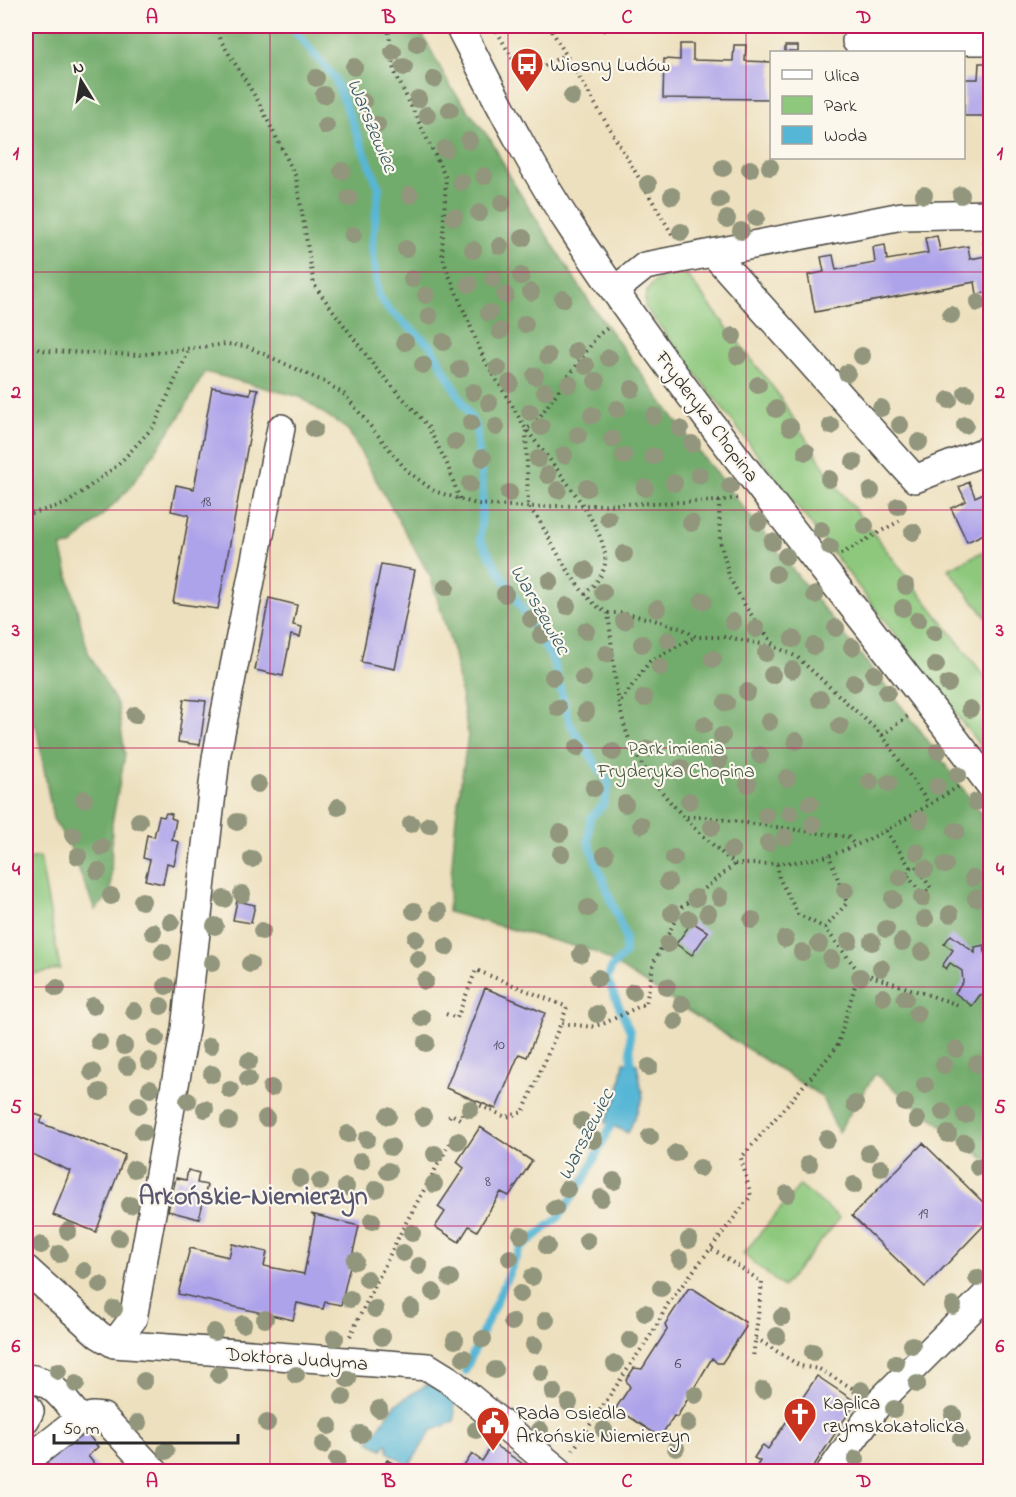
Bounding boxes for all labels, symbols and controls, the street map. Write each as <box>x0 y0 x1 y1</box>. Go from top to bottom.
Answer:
text: A <box>146 4 158 33</box>
text: B <box>381 4 396 33</box>
text: C <box>622 4 633 33</box>
text: D <box>856 4 871 33</box>
bus stop icon: Wiosny Ludów <box>509 46 545 93</box>
north arrow <box>51 51 111 111</box>
legend <box>770 51 965 159</box>
place label: Wiosny Ludów <box>550 52 670 81</box>
text: N <box>71 55 86 81</box>
text: Ulica <box>824 64 859 90</box>
water label: Warszewiec <box>338 74 405 179</box>
text: Park <box>824 94 857 120</box>
text: Woda <box>824 124 867 150</box>
text: 1 <box>13 140 20 169</box>
text: 1 <box>997 140 1004 169</box>
street label: Fryderyka Chopina <box>646 345 765 489</box>
text: 2 <box>10 379 21 408</box>
text: 2 <box>994 379 1005 408</box>
house number: 18 <box>200 490 212 514</box>
water label: Warszewiec <box>501 559 578 662</box>
text: 3 <box>11 617 20 646</box>
text: 3 <box>995 617 1004 646</box>
park label: Park imienia Fryderyka Chopina <box>596 735 755 787</box>
text: 4 <box>12 856 21 885</box>
text: 4 <box>996 856 1005 885</box>
house number: 10 <box>493 1033 505 1057</box>
water label: Warszewiec <box>551 1082 623 1186</box>
text: 5 <box>10 1094 22 1123</box>
text: 5 <box>994 1094 1006 1123</box>
house number: 8 <box>485 1170 491 1194</box>
district label: Arkońskie-Niemierzyn <box>138 1179 368 1217</box>
house number: 19 <box>918 1202 928 1226</box>
text: 6 <box>12 1333 21 1362</box>
text: 6 <box>996 1333 1005 1362</box>
street label: Doktora Judyma <box>224 1341 369 1380</box>
house number: 6 <box>674 1352 682 1376</box>
place label: Kaplica rzymskokatolicka <box>823 1390 964 1442</box>
church icon: Kaplica rzymskokatolicka <box>782 1396 818 1443</box>
place label: Rada Osiedla Arkońskie Niemierzyn <box>516 1400 690 1452</box>
public building icon: Rada Osiedla Arkońskie Niemierzyn <box>475 1405 511 1452</box>
scale bar <box>54 1407 238 1445</box>
text: 50 m <box>63 1417 100 1443</box>
text: A <box>146 1468 158 1497</box>
text: B <box>381 1468 396 1497</box>
text: C <box>622 1468 633 1497</box>
text: D <box>856 1468 871 1497</box>

